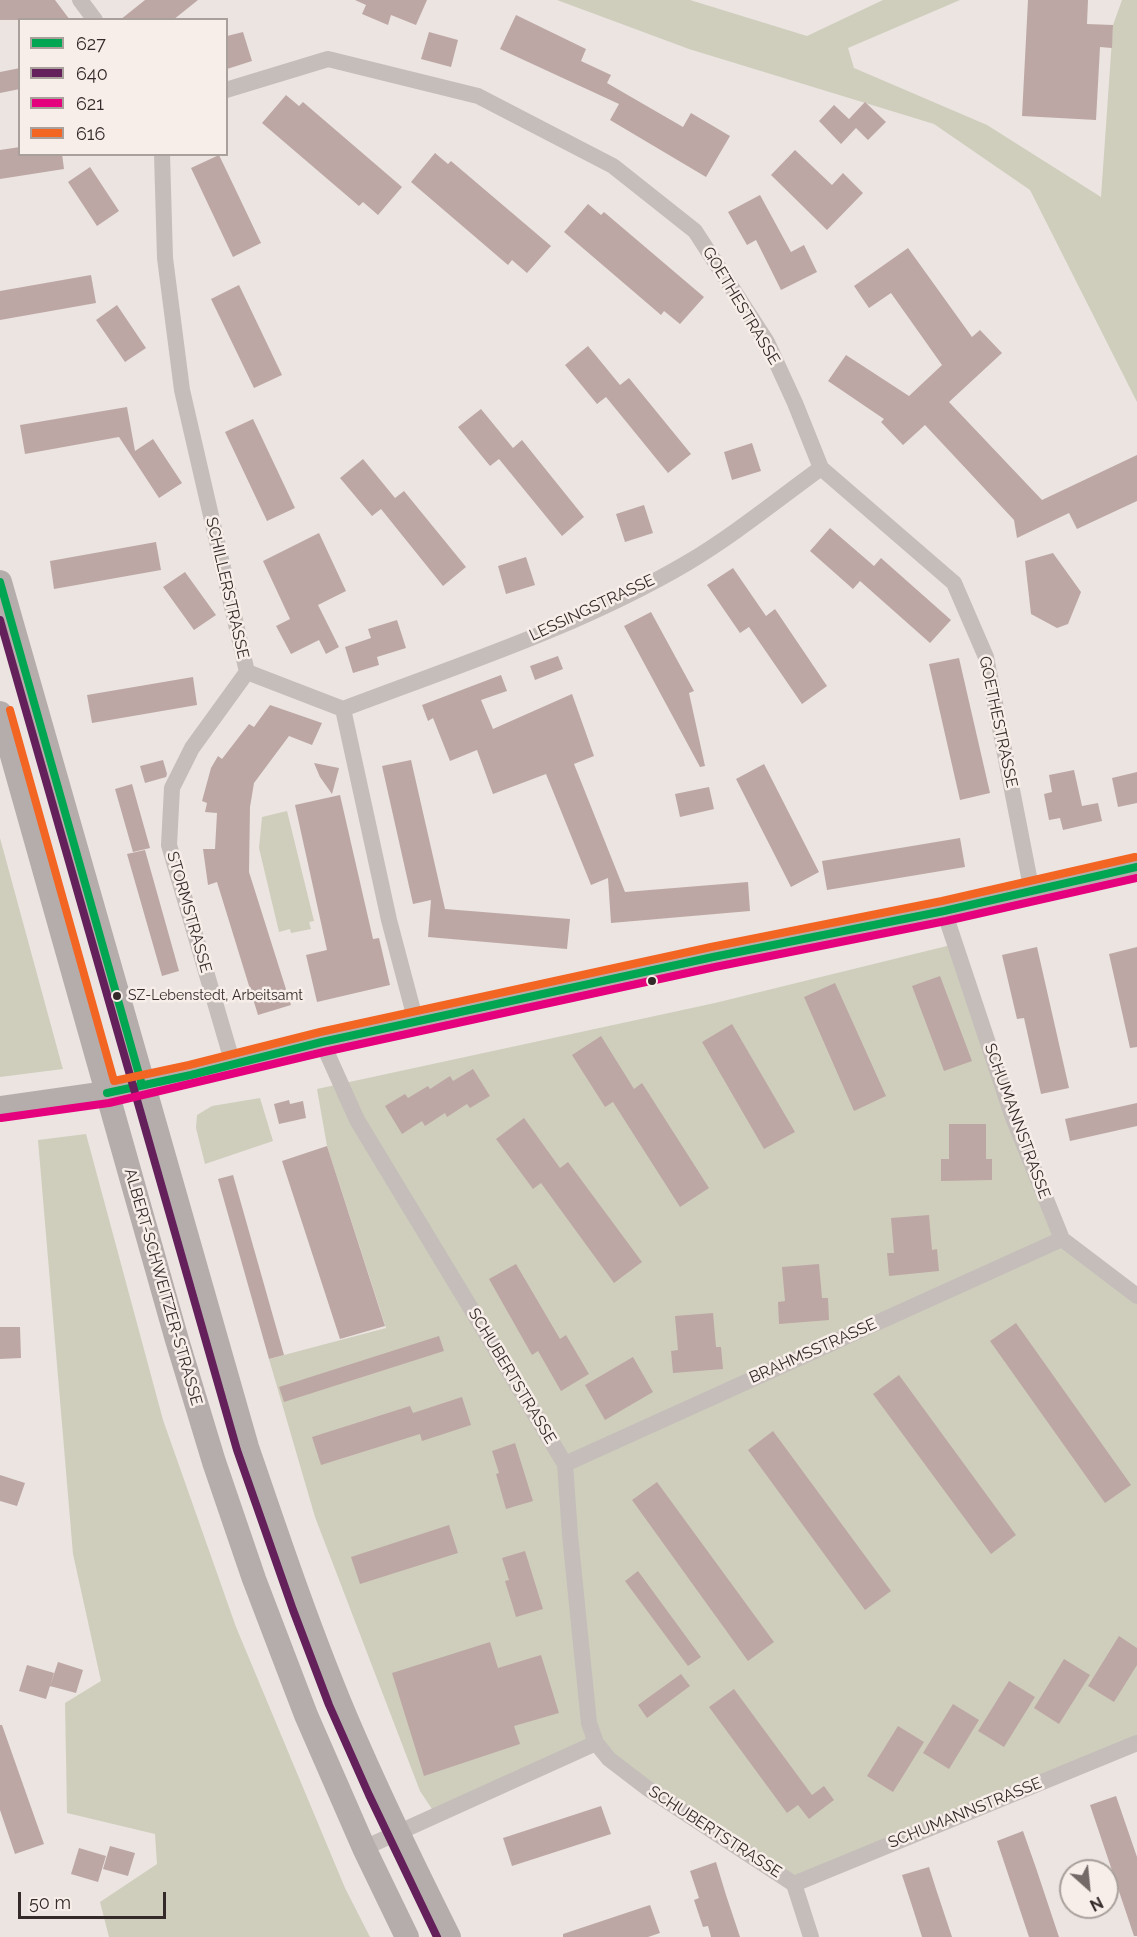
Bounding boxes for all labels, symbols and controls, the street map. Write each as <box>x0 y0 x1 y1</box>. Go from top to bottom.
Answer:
legend <box>18 18 228 156</box>
text: 627 <box>76 33 106 54</box>
text: 640 <box>76 63 108 84</box>
text: 621 <box>76 93 104 114</box>
text: 616 <box>76 123 105 144</box>
street label: GOETHESTRASSE <box>698 244 784 368</box>
street label: SCHILLERSTRASSE <box>201 515 253 661</box>
street label: LESSINGSTRASSE <box>526 571 658 645</box>
street label: GOETHESTRASSE <box>975 654 1021 790</box>
street label: STORMSTRASSE <box>163 849 215 975</box>
unlabelled marker <box>646 975 658 987</box>
place label: SZ-Lebenstedt, Arbeitsamt <box>128 988 303 1004</box>
marker: SZ-Lebenstedt, Arbeitsamt <box>111 990 123 1002</box>
street label: SCHUMANNSTRASSE <box>980 1041 1054 1201</box>
street label: ALBERT-SCHWEITZER-STRASSE <box>120 1166 206 1408</box>
street label: SCHUBERTSTRASSE <box>464 1305 560 1447</box>
street label: BRAHMSSTRASSE <box>746 1314 880 1388</box>
street label: SCHUMANNSTRASSE <box>885 1773 1045 1853</box>
street label: SCHUBERTSTRASSE <box>645 1782 785 1882</box>
north arrow <box>1059 1859 1119 1919</box>
scale bar <box>21 1880 170 1918</box>
text: 50 m <box>29 1892 71 1913</box>
text: N <box>1087 1892 1106 1915</box>

